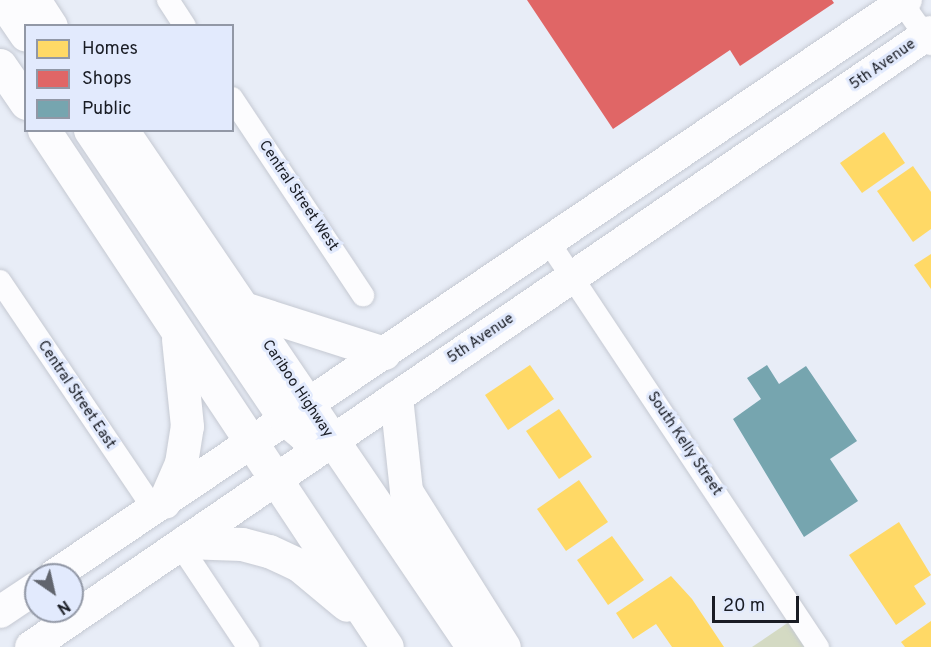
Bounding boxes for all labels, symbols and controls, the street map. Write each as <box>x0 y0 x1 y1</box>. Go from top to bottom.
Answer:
legend <box>24 24 234 132</box>
street label: 5th Avenue <box>846 36 920 94</box>
text: Homes <box>82 38 138 61</box>
text: Shops <box>82 68 132 91</box>
text: Public <box>82 98 132 121</box>
street label: Central Street West <box>254 137 342 255</box>
street label: 5th Avenue <box>444 310 518 368</box>
street label: Cariboo Highway <box>258 337 336 441</box>
street label: Central Street East <box>33 338 119 452</box>
street label: South Kelly Street <box>643 389 725 499</box>
north arrow <box>24 563 84 623</box>
scale bar <box>715 584 802 622</box>
text: N <box>53 595 73 618</box>
text: 20 m <box>723 595 765 618</box>

